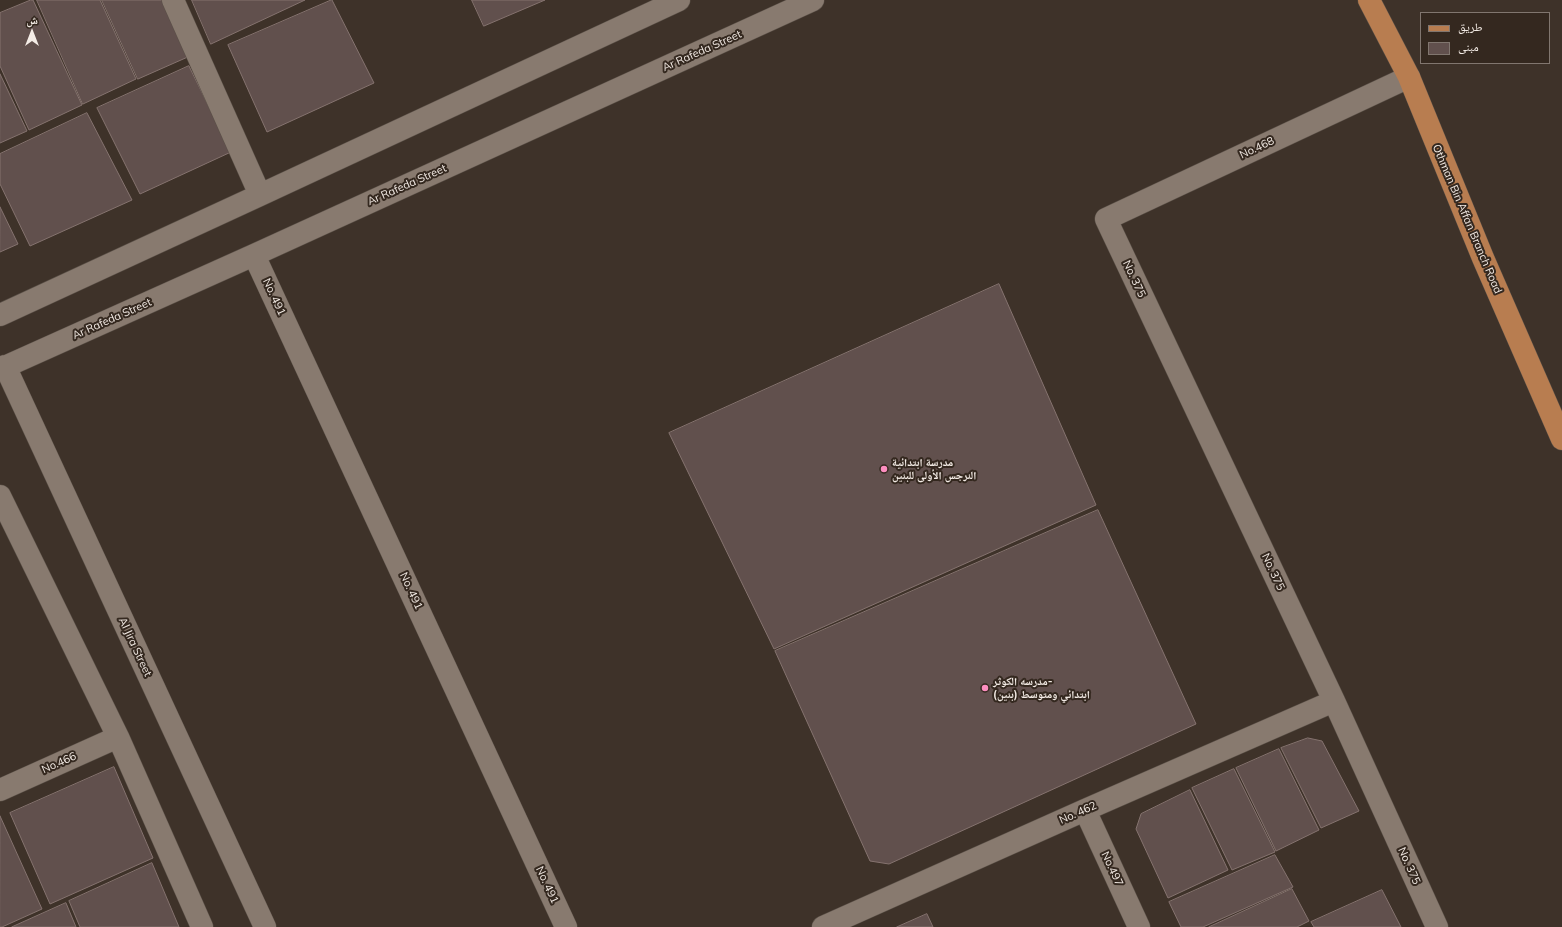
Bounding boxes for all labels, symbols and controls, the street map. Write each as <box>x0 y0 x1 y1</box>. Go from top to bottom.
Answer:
north arrow <box>12 12 52 52</box>
legend <box>1420 12 1550 64</box>
text: ش <box>26 13 38 27</box>
text: طريق <box>1458 19 1483 34</box>
street label: Ar Rafeda Street <box>660 28 744 74</box>
text: مبنى <box>1458 39 1479 54</box>
street label: No.468 <box>1238 134 1276 162</box>
street label: Othman Bin Affan Branch Road <box>1429 142 1505 296</box>
street label: Ar Rafeda Street <box>365 162 449 208</box>
street label: No. 375 <box>1120 258 1148 300</box>
street label: No. 491 <box>260 276 288 318</box>
street label: Ar Rafeda Street <box>70 296 154 342</box>
place label: مدرسة ابتدائية النرجس الأولى للبنين <box>892 456 976 482</box>
marker: مدرسة ابتدائية النرجس الأولى للبنين <box>879 464 889 474</box>
street label: No. 375 <box>1259 551 1287 593</box>
street label: No. 491 <box>397 570 425 612</box>
street label: Al Jira Street <box>116 615 154 679</box>
place label: مدرسه الكوثر- ابتدائي ومتوسط (بنين) <box>993 675 1090 701</box>
marker: مدرسه الكوثر- ابتدائي ومتوسط (بنين) <box>980 683 990 693</box>
street label: No.466 <box>40 750 78 776</box>
street label: No. 462 <box>1057 799 1099 827</box>
street label: No. 375 <box>1395 845 1423 887</box>
street label: No.497 <box>1098 850 1126 888</box>
street label: No. 491 <box>533 864 561 906</box>

